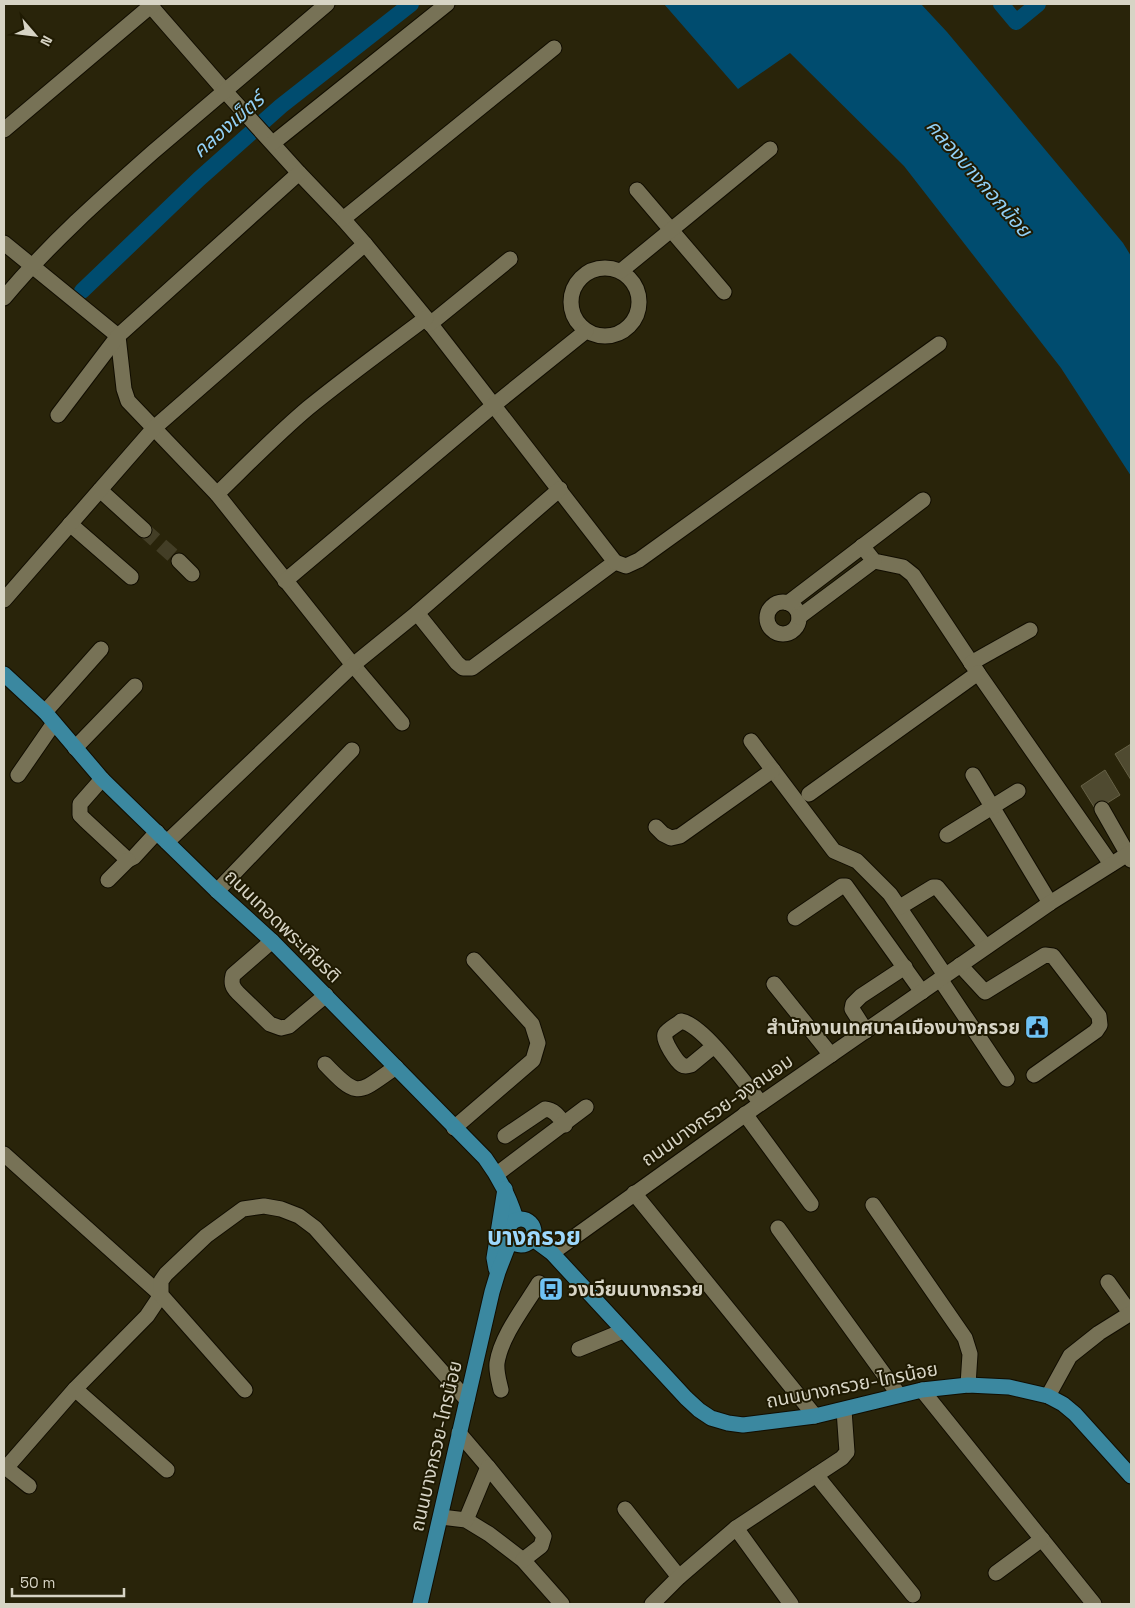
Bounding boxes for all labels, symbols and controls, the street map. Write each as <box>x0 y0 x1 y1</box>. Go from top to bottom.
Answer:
north arrow <box>10 10 60 60</box>
text: N <box>36 33 57 49</box>
water label: คลองเม็ตร์ <box>187 84 273 163</box>
water label: คลองบางกอกน้อย <box>921 114 1039 244</box>
street label: ถนนเทอดพระเกียรติ <box>219 864 347 988</box>
public building icon: สำนักงานเทศบาลเมืองบางกรวย <box>1024 1014 1050 1040</box>
place label: สำนักงานเทศบาลเมืองบางกรวย <box>767 1015 1020 1040</box>
street label: ถนนบางกรวย-จงถนอม <box>636 1048 798 1172</box>
district label: บางกรวย <box>487 1221 581 1252</box>
bus stop icon: วงเวียนบางกรวย <box>538 1276 564 1302</box>
place label: วงเวียนบางกรวย <box>568 1277 703 1302</box>
street label: ถนนบางกรวย-ไทรน้อย <box>764 1356 940 1414</box>
street label: ถนนบางกรวย-ไทรน้อย <box>404 1358 468 1534</box>
scale bar <box>12 1566 125 1598</box>
text: 50 m <box>20 1573 55 1592</box>

